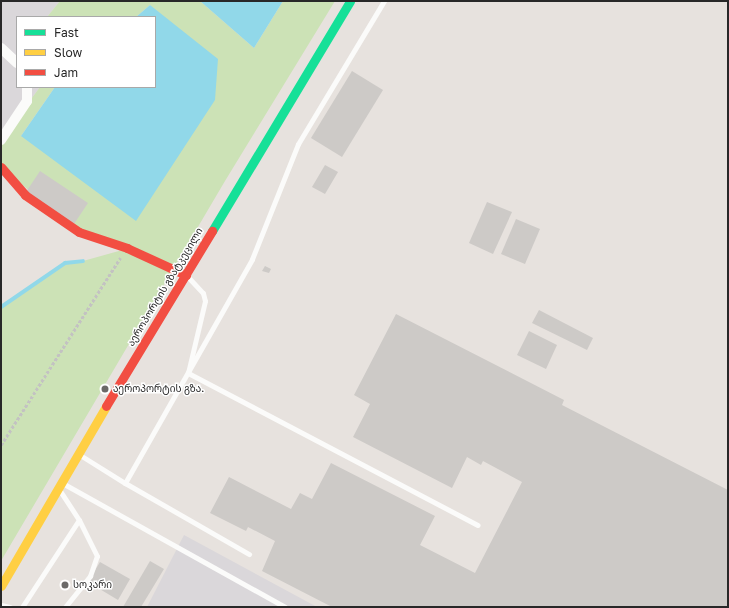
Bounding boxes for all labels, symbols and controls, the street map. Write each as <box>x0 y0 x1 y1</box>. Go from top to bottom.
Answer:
legend <box>16 16 156 88</box>
text: Fast <box>54 25 79 40</box>
text: Slow <box>54 45 82 60</box>
text: Jam <box>54 65 78 80</box>
street label: აეროპორტის გზატკეცილი <box>125 225 205 349</box>
place label: აეროპორტის გზა. <box>113 383 204 395</box>
marker: აეროპორტის გზა. <box>100 384 110 394</box>
place label: სოკარი <box>73 579 112 591</box>
marker: სოკარი <box>60 580 70 590</box>

